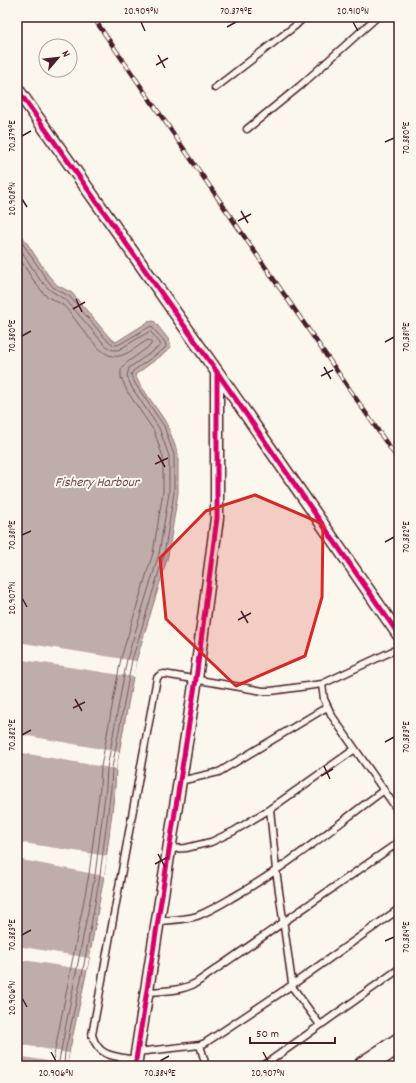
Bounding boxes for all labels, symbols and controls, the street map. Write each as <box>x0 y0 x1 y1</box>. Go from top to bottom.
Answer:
text: 20.909°N <box>124 5 158 19</box>
text: 70.379°E <box>220 5 252 19</box>
text: 20.910°N <box>337 5 369 19</box>
north arrow <box>38 38 78 78</box>
text: N <box>57 48 74 61</box>
text: 70.379°E <box>6 120 20 152</box>
text: 70.380°E <box>400 121 414 154</box>
text: 20.908°N <box>6 182 20 216</box>
text: 70.380°E <box>6 319 20 352</box>
text: 70.381°E <box>400 322 414 352</box>
water label: Fishery Harbour <box>55 473 141 493</box>
text: 70.381°E <box>6 520 20 550</box>
text: 70.382°E <box>400 521 414 553</box>
text: 20.907°N <box>6 581 20 615</box>
text: 70.382°E <box>6 719 20 751</box>
text: 70.383°E <box>400 721 414 753</box>
text: 70.383°E <box>6 919 20 951</box>
text: 70.384°E <box>400 921 414 953</box>
text: 20.906°N <box>6 981 20 1015</box>
scale bar <box>250 1019 335 1045</box>
text: 50 m <box>256 1026 279 1043</box>
text: 20.906°N <box>39 1067 73 1081</box>
text: 70.384°E <box>144 1067 176 1081</box>
text: 20.907°N <box>251 1067 285 1081</box>

